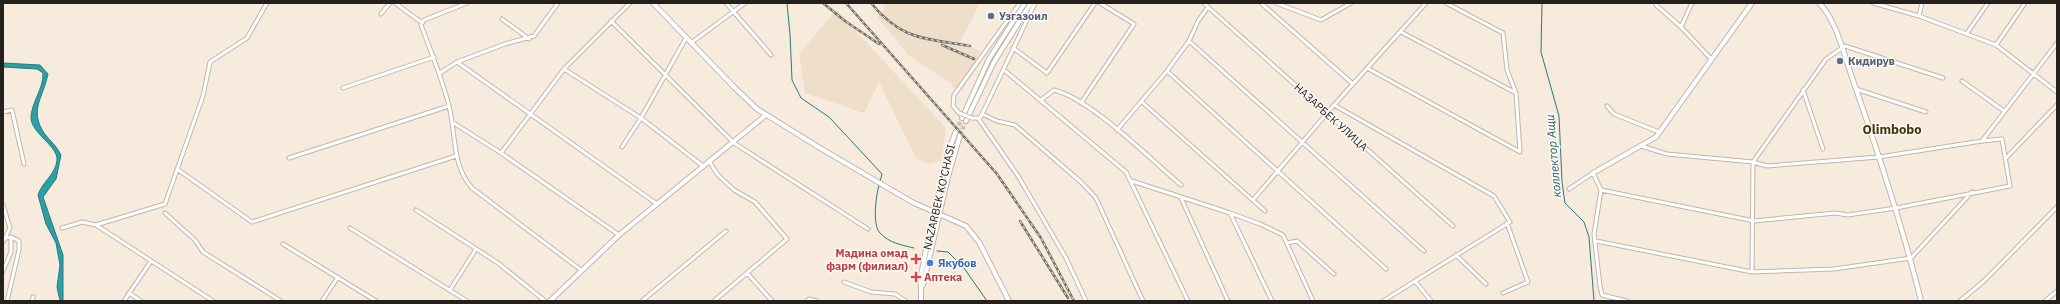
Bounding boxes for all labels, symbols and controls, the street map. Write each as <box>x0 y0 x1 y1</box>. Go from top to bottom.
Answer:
place label: Узгазоил <box>999 9 1048 23</box>
marker: Узгазоил <box>986 11 996 21</box>
place label: Кидирув <box>1848 54 1895 68</box>
marker: Кидирув <box>1835 56 1845 66</box>
street label: НАЗАРБЕК УЛИЦА <box>1291 80 1371 154</box>
water label: коллектор Ащи <box>1542 113 1564 198</box>
district label: Olimbobo <box>1862 121 1922 138</box>
street label: NAZARBEK KO'CHASI <box>920 143 958 251</box>
place label: Мадина омад фарм (филиал) <box>826 246 909 273</box>
marker: Мадина омад фарм (филиал) <box>911 254 921 264</box>
place label: Якубов <box>938 256 977 270</box>
marker: Якубов <box>925 258 935 268</box>
place label: Аптека <box>924 270 962 284</box>
marker: Аптека <box>911 272 921 282</box>

